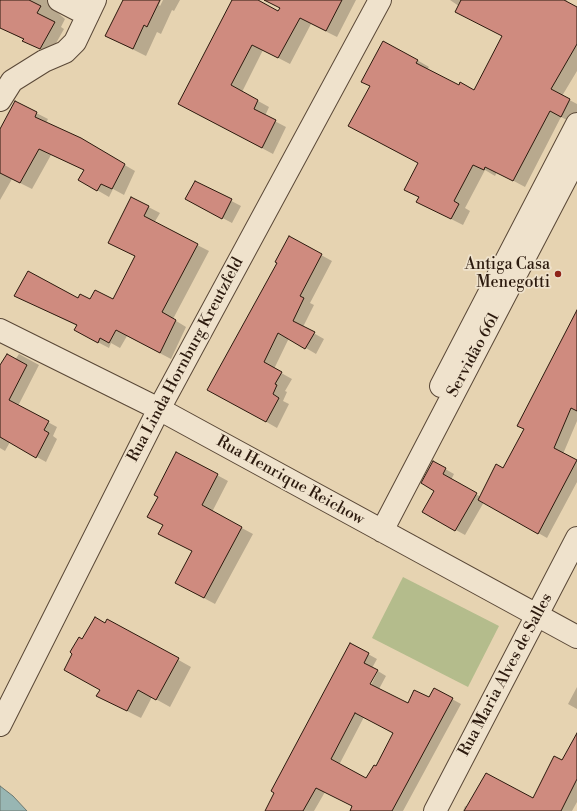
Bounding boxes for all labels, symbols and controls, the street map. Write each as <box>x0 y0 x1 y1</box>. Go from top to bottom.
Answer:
street label: Rua Linda Hornburg Kreutzfeld <box>124 254 248 466</box>
place label: Antiga Casa Menegotti <box>465 255 550 293</box>
marker: Antiga Casa Menegotti <box>553 269 563 279</box>
street label: Servidão 661 <box>444 309 504 401</box>
street label: Rua Henrique Reichow <box>213 432 367 530</box>
street label: Rua Maria Alves de Salles <box>455 590 557 760</box>

